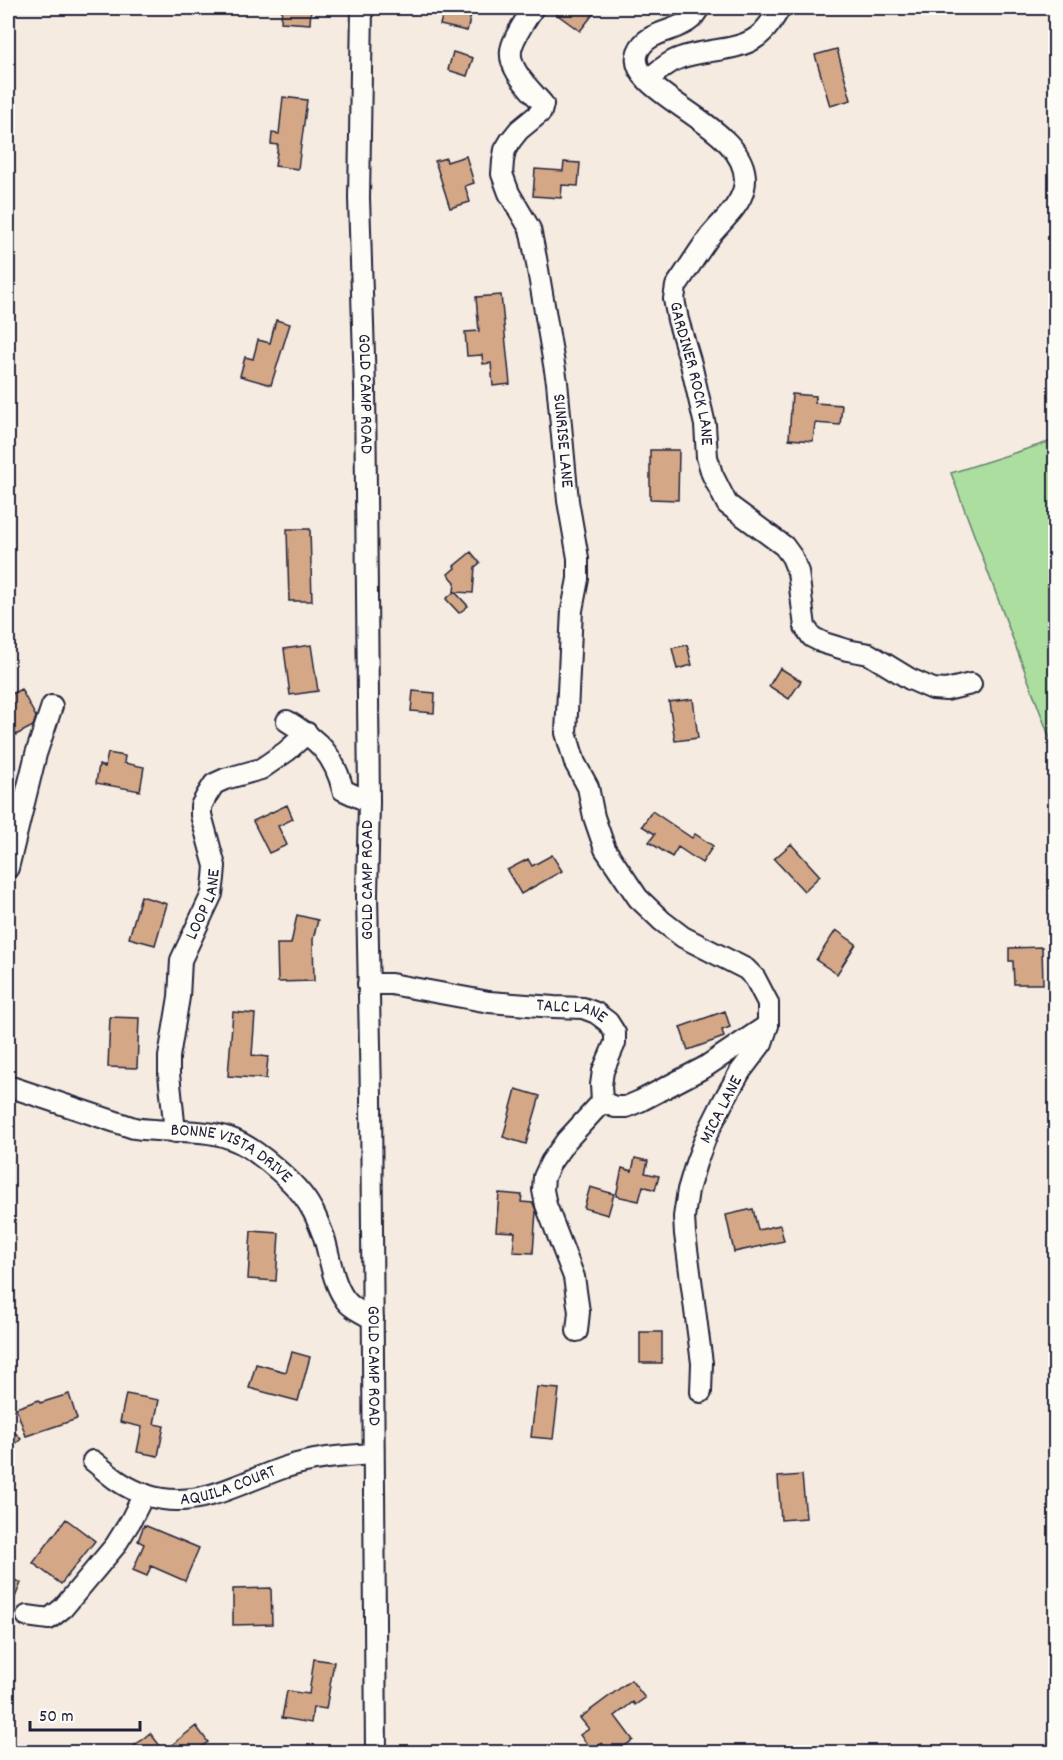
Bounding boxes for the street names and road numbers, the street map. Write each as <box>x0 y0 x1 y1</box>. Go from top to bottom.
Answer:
street label: GARDINER ROCK LANE <box>662 300 719 446</box>
street label: GOLD CAMP ROAD <box>351 333 378 454</box>
street label: SUNRISE LANE <box>546 393 579 489</box>
street label: GOLD CAMP ROAD <box>356 820 381 940</box>
street label: LOOP LANE <box>180 868 227 944</box>
street label: TALC LANE <box>535 993 612 1030</box>
street label: MICA LANE <box>694 1072 750 1148</box>
street label: BONNE VISTA DRIVE <box>170 1118 298 1189</box>
street label: GOLD CAMP ROAD <box>360 1306 386 1426</box>
street label: AQUILA COURT <box>179 1459 280 1513</box>

